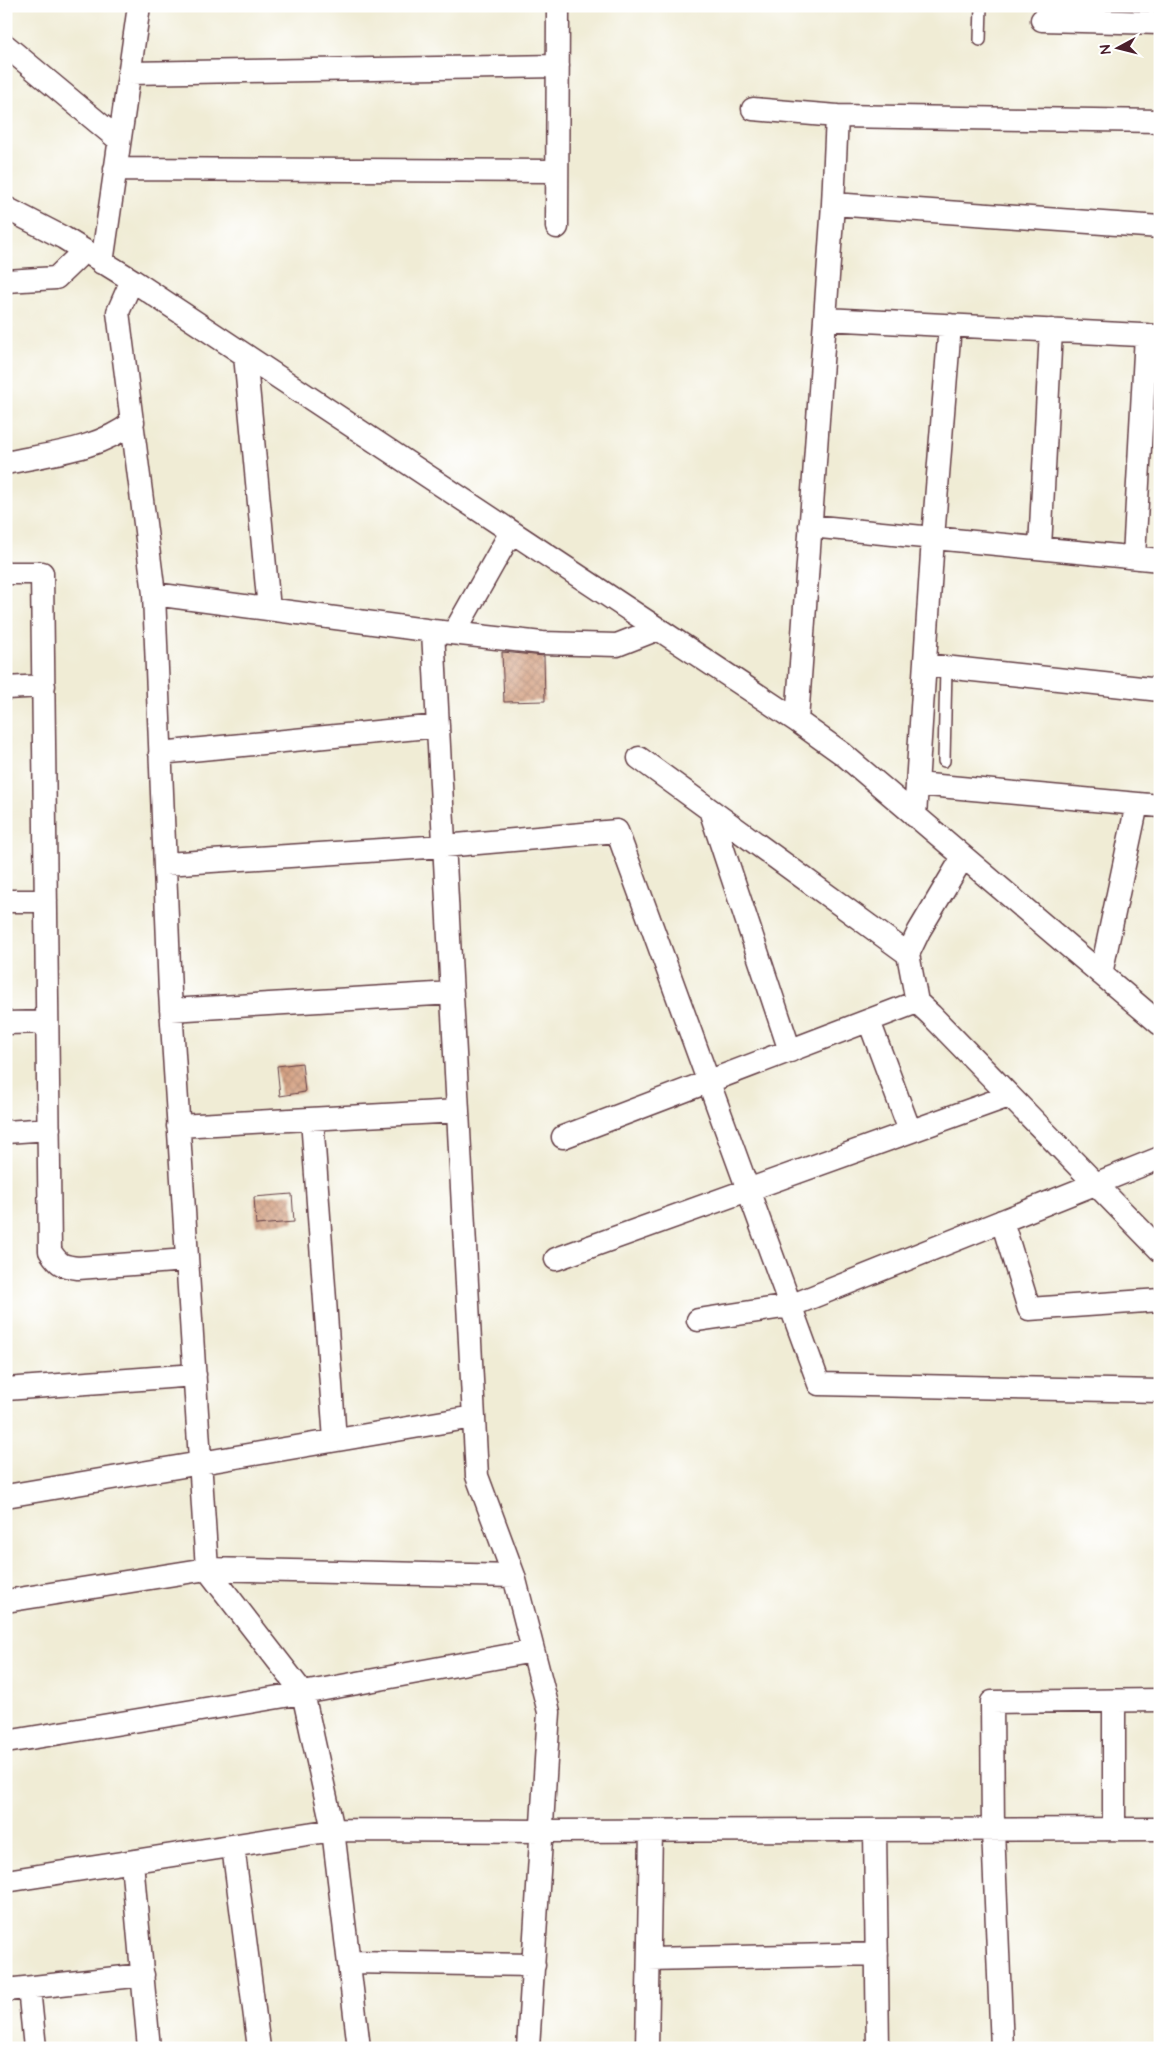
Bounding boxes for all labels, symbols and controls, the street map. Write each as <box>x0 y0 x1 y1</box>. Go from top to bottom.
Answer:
north arrow <box>1094 22 1144 72</box>
text: N <box>1096 44 1117 55</box>

